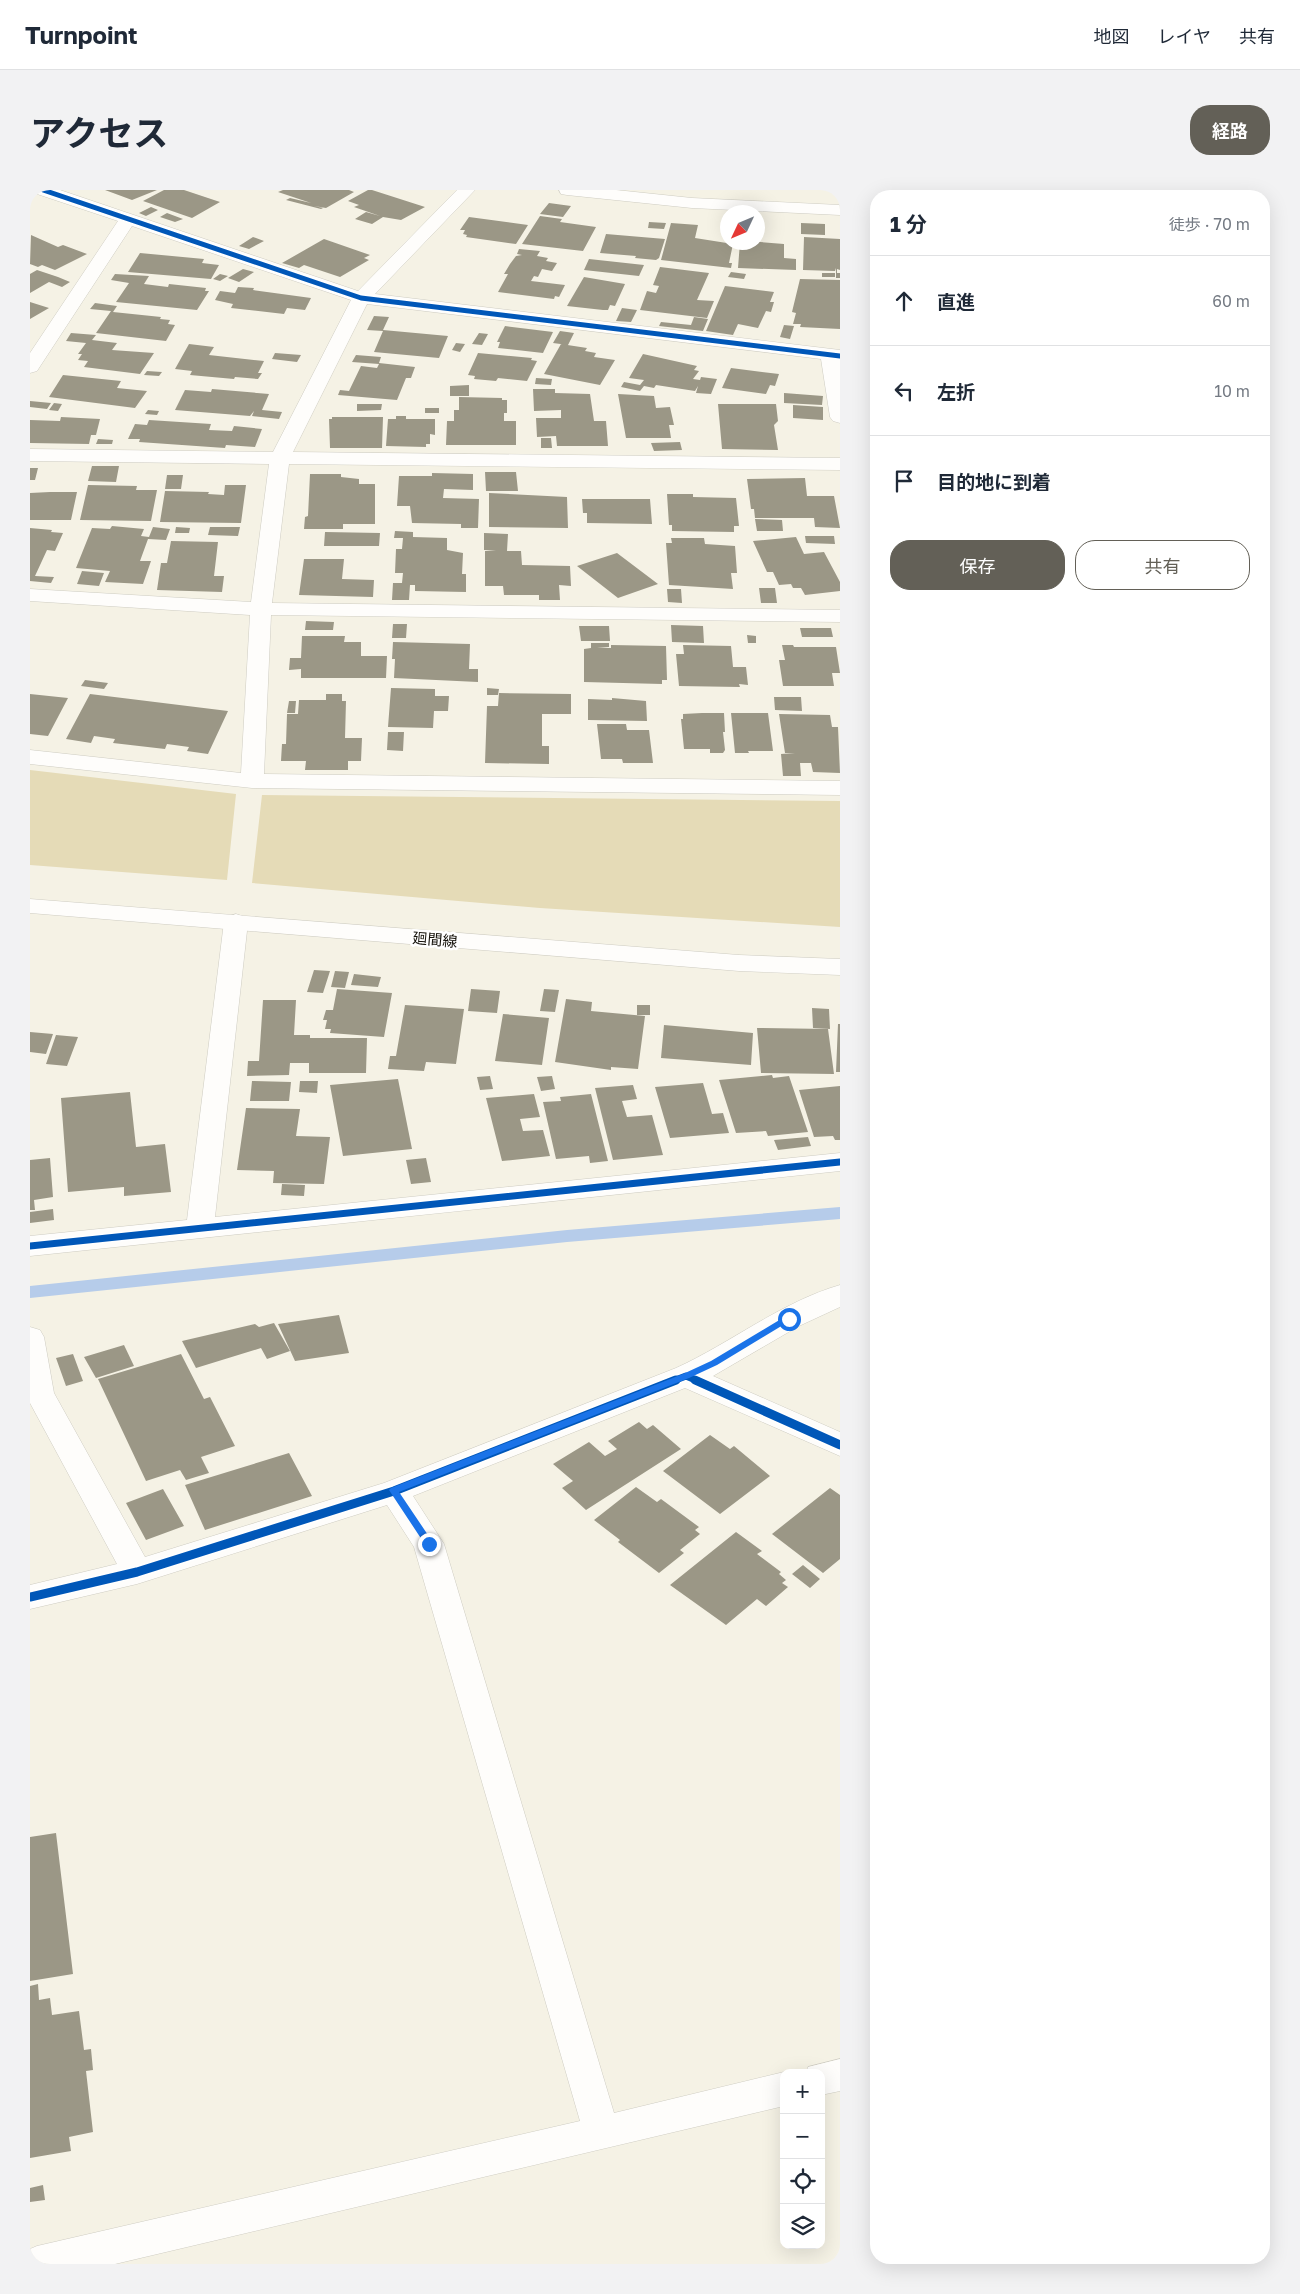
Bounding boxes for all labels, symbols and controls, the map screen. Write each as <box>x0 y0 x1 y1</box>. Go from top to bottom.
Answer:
text: Turnpoint <box>25 20 138 49</box>
text: 地図 <box>1094 25 1130 47</box>
text: レイヤ <box>1158 25 1211 47</box>
text: 共有 <box>1239 25 1275 47</box>
button: 経路 <box>1190 105 1270 155</box>
text: アクセス <box>30 112 168 154</box>
north arrow <box>720 205 765 250</box>
text: 1 分 <box>890 211 927 237</box>
text: 徒歩 · 70 m <box>1169 214 1250 234</box>
icon: ahead <box>890 287 918 315</box>
text: 直進 <box>937 290 975 313</box>
text: 60 m <box>1212 291 1250 311</box>
icon: left <box>890 377 918 405</box>
text: 左折 <box>937 380 975 403</box>
text: 10 m <box>1214 381 1250 401</box>
icon: arrive <box>890 467 918 495</box>
text: 目的地に到着 <box>937 470 1051 493</box>
button: 保存 <box>890 540 1065 590</box>
button: 共有 <box>1075 540 1250 590</box>
street label: 廻間線 <box>412 928 458 950</box>
route start <box>778 1308 801 1331</box>
route end <box>418 1533 441 1556</box>
map controls <box>780 2069 825 2249</box>
button: + <box>780 2069 825 2114</box>
button: − <box>780 2114 825 2159</box>
button: locate <box>780 2159 825 2204</box>
button: layers <box>780 2204 825 2249</box>

